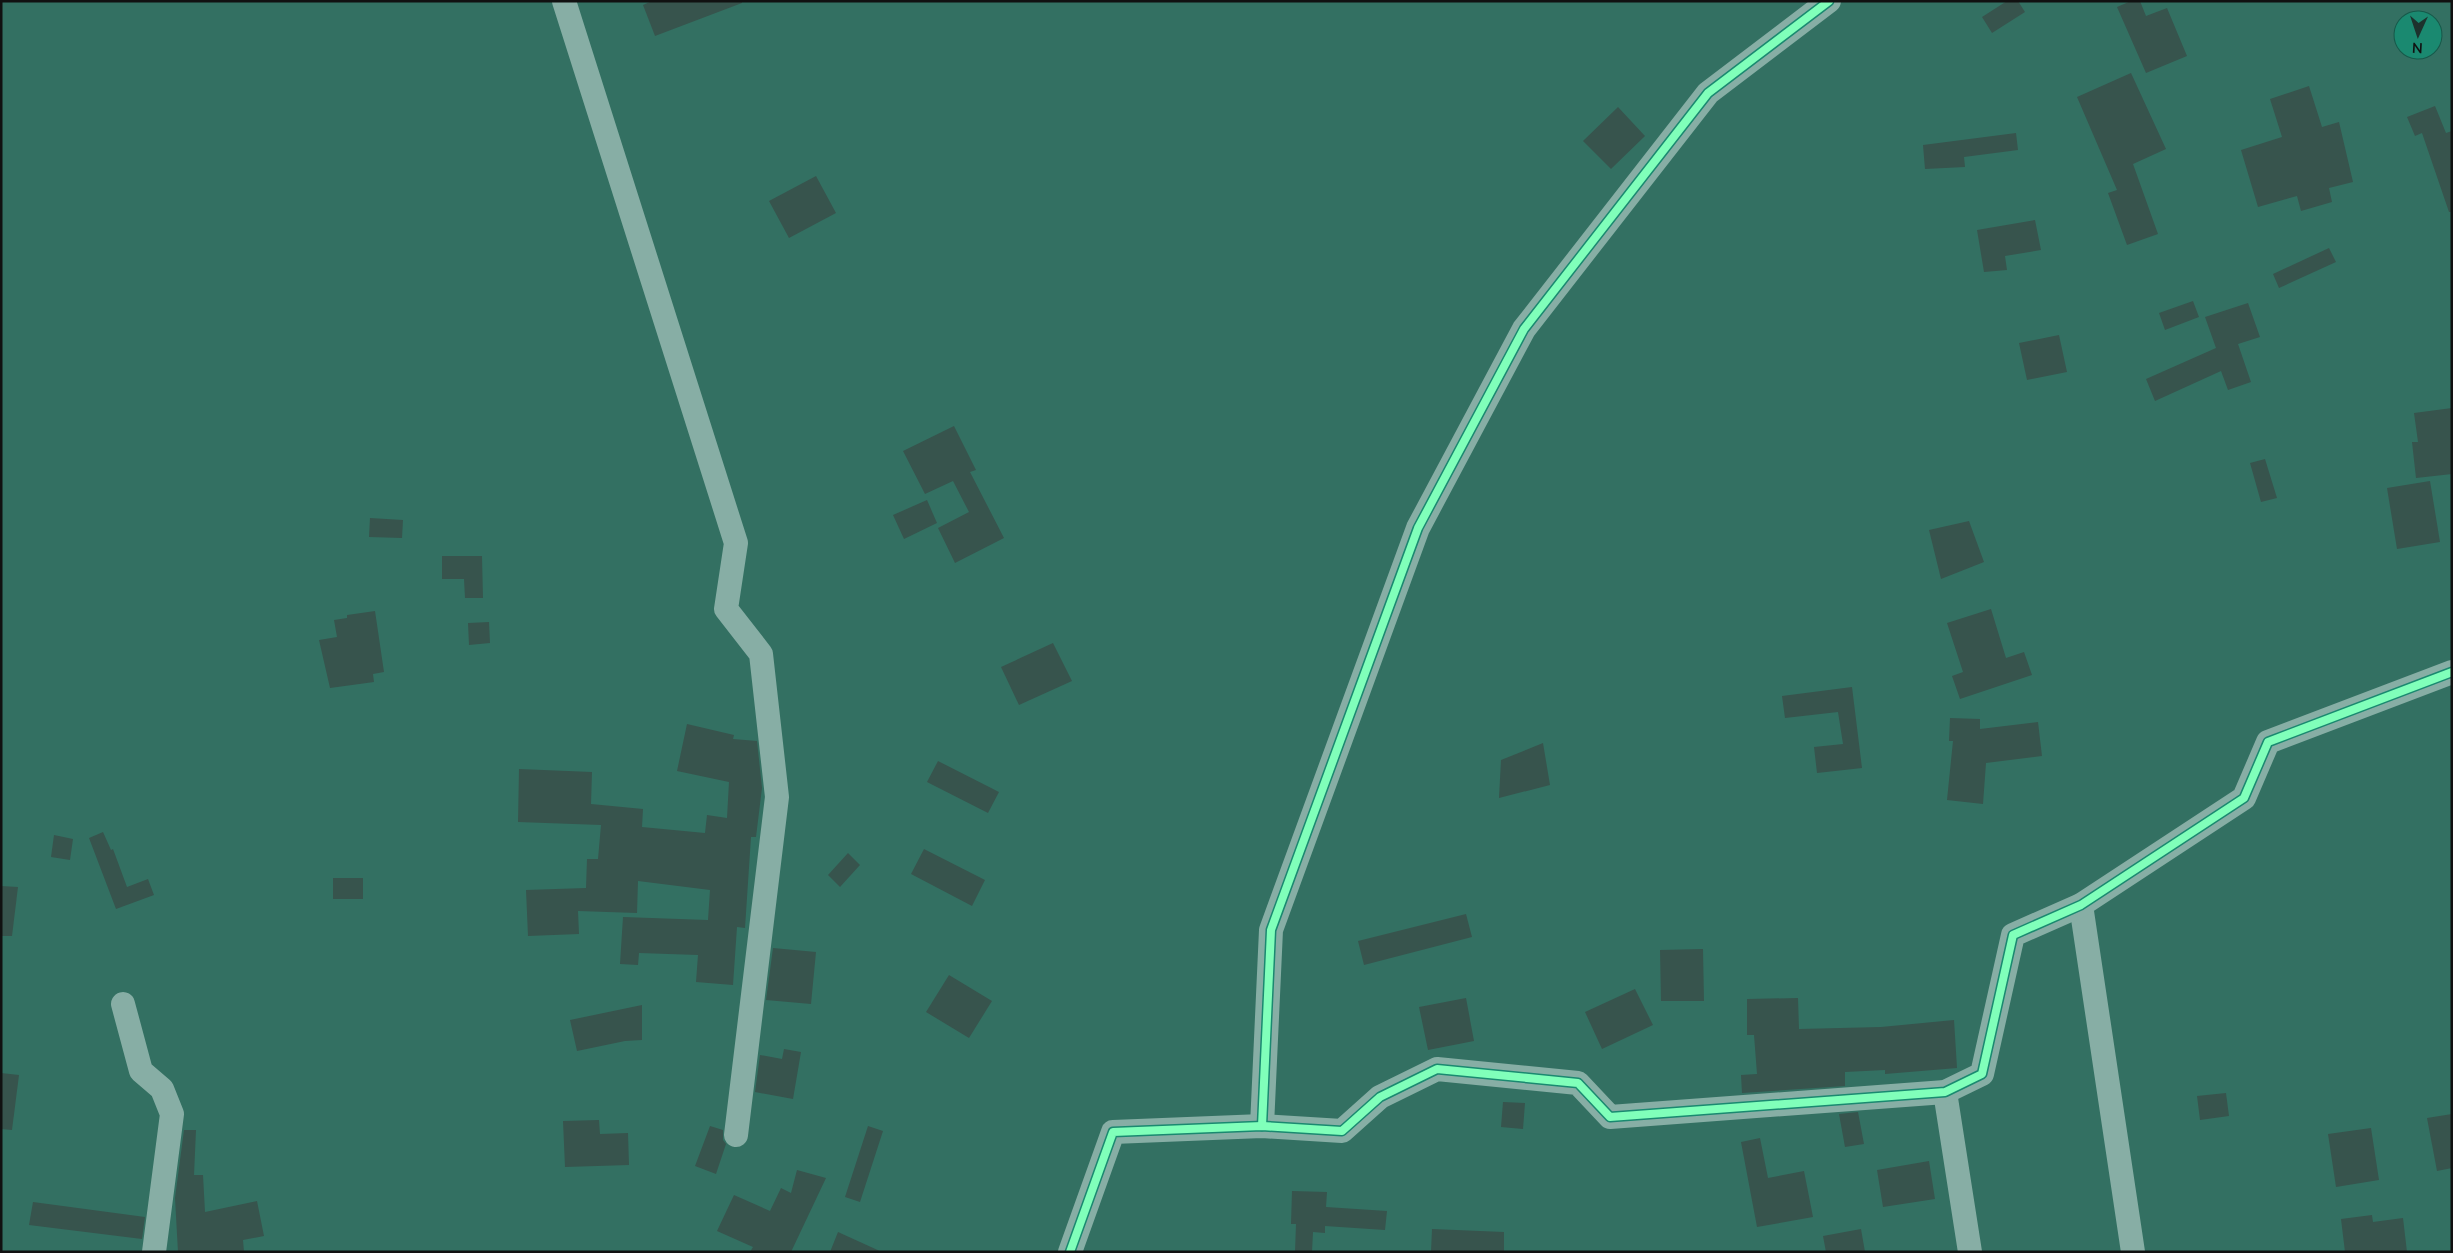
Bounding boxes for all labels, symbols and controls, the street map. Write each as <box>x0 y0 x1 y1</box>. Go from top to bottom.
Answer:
north arrow <box>2393 10 2443 60</box>
text: N <box>2411 40 2423 57</box>

